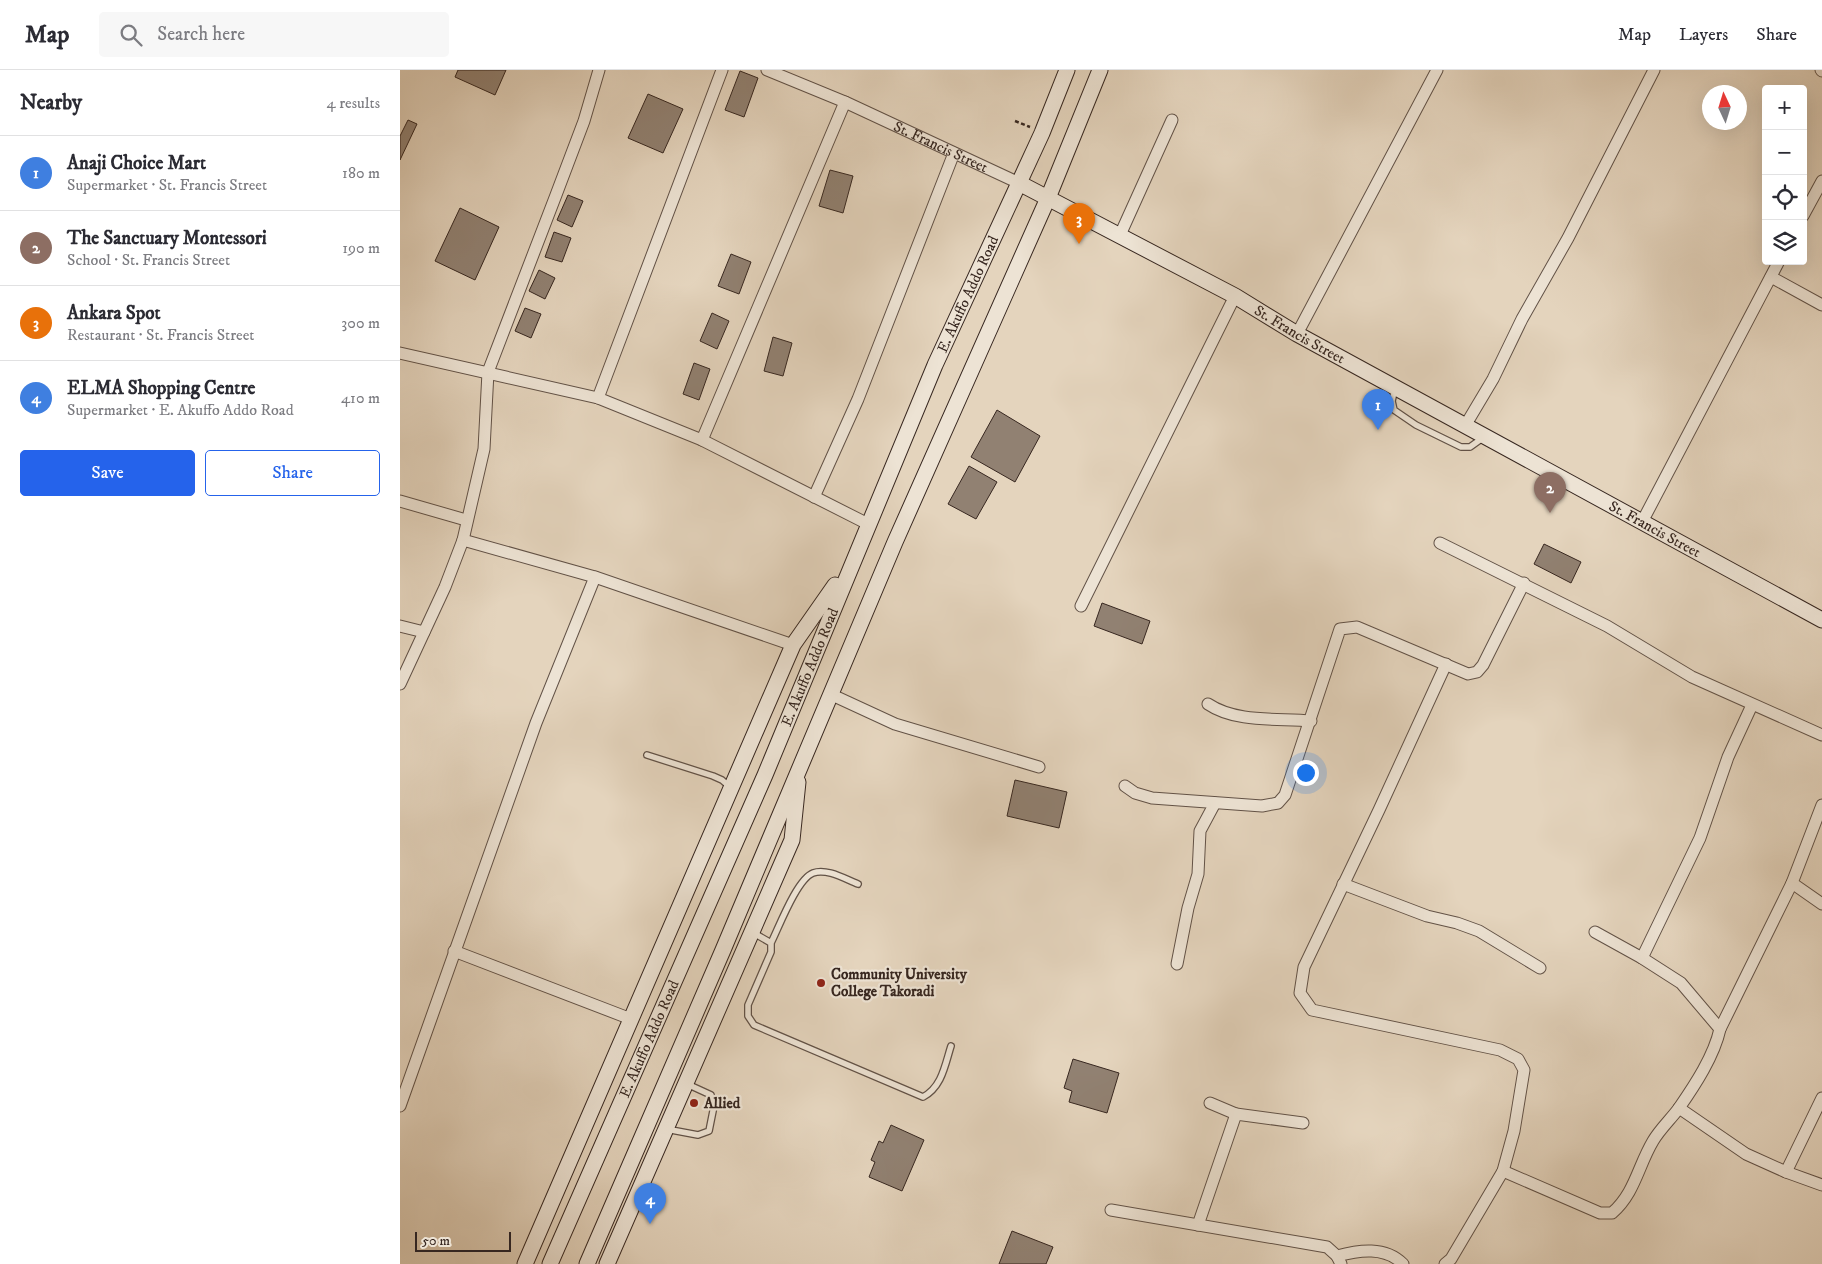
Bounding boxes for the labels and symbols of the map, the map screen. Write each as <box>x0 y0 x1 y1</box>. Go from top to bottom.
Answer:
north arrow <box>1702 85 1747 130</box>
street label: St. Francis Street <box>890 117 991 177</box>
pin: 3 <box>1063 203 1095 244</box>
street label: E. Akuffo Addo Road <box>933 232 1003 356</box>
street label: St. Francis Street <box>1251 301 1348 368</box>
pin: 1 <box>1362 389 1394 430</box>
pin: 2 <box>1534 472 1566 513</box>
street label: St. Francis Street <box>1605 497 1704 562</box>
street label: E. Akuffo Addo Road <box>777 605 843 729</box>
your location <box>1293 760 1319 786</box>
place label: Community University College Takoradi <box>831 965 968 1001</box>
street label: E. Akuffo Addo Road <box>615 977 684 1101</box>
marker: Community University College Takoradi <box>815 977 827 989</box>
place label: Allied <box>703 1094 741 1113</box>
marker: Allied <box>688 1097 700 1109</box>
pin: 4 <box>634 1183 666 1224</box>
scale bar <box>415 1229 511 1252</box>

